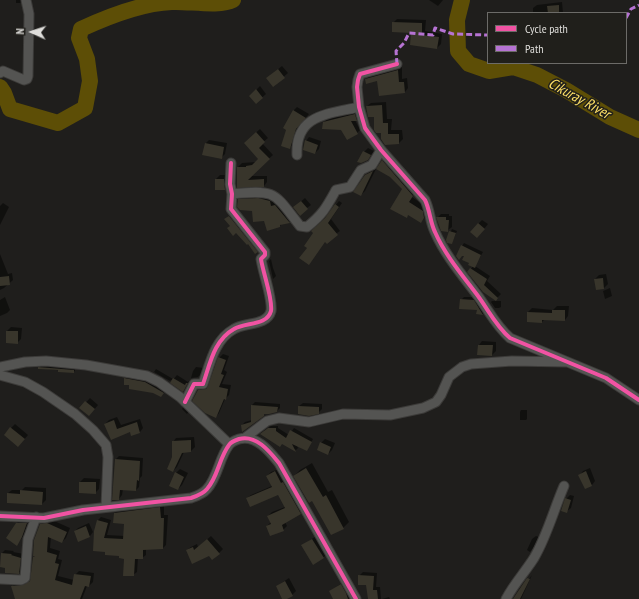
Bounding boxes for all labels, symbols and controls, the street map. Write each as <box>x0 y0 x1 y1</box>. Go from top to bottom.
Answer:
north arrow <box>12 12 52 52</box>
legend <box>487 12 627 64</box>
text: Cycle path <box>525 21 568 36</box>
text: N <box>13 28 27 35</box>
text: Path <box>525 41 543 56</box>
water label: Cikuray River <box>545 75 613 123</box>

